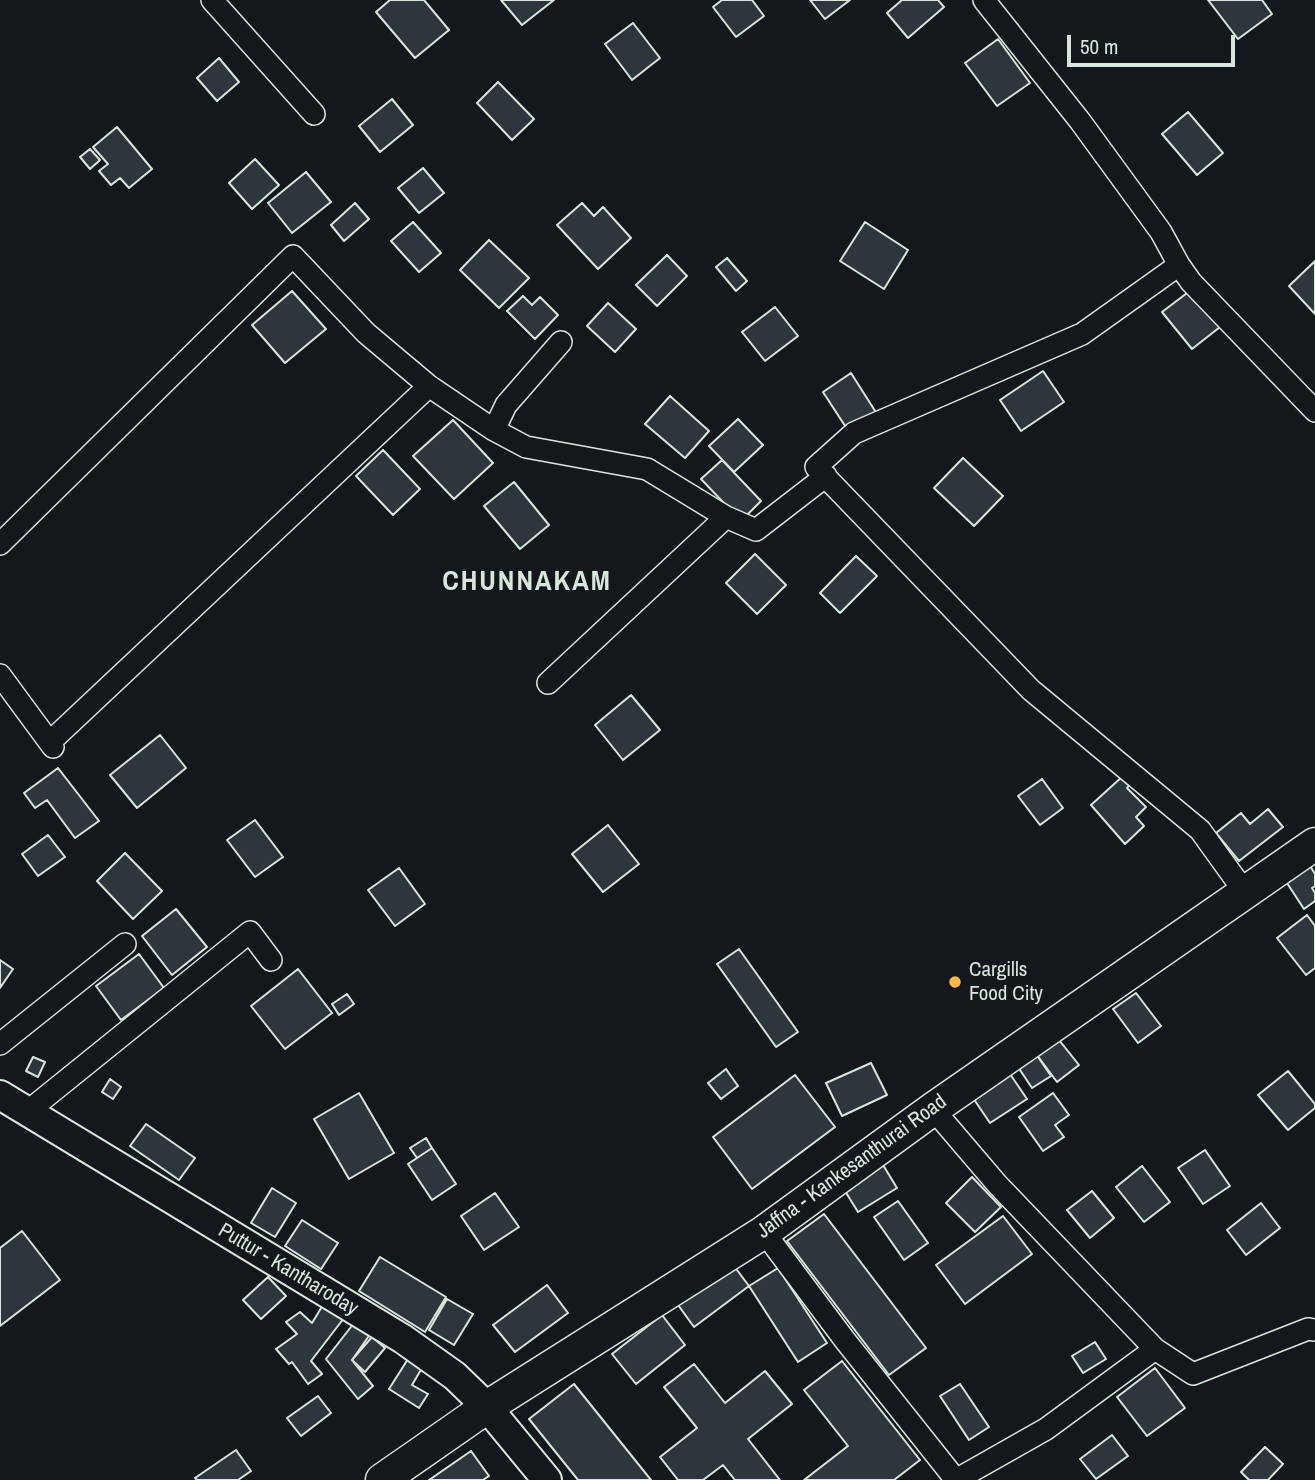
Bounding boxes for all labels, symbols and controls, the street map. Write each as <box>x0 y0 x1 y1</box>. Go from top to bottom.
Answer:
scale bar <box>1070 21 1238 65</box>
text: 50 m <box>1080 32 1118 61</box>
district label: CHUNNAKAM <box>443 565 611 599</box>
place label: Cargills Food City <box>969 957 1043 1007</box>
marker: Cargills Food City <box>947 974 963 990</box>
street label: Jaffna - Kankesanthurai Road <box>752 1090 952 1244</box>
street label: Puttur - Kantharoday <box>213 1218 363 1322</box>

